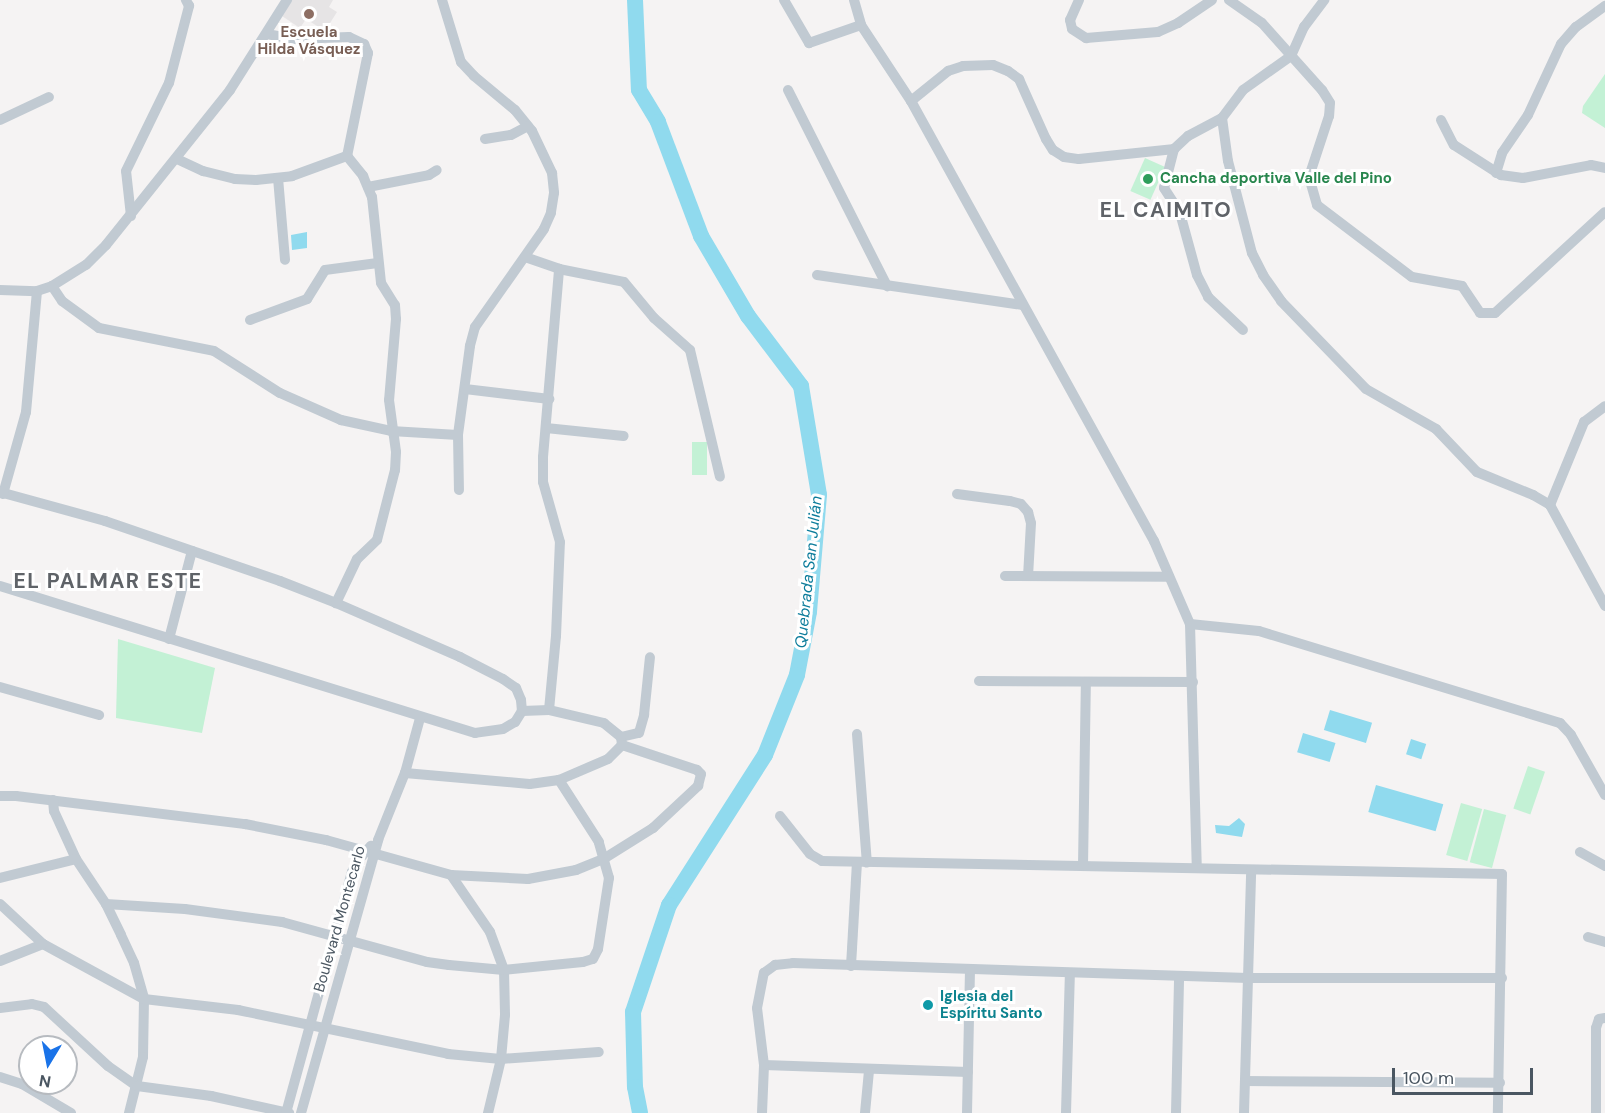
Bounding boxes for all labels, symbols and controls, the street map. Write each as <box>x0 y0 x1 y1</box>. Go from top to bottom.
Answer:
marker: Escuela Hilda Vásquez <box>302 7 316 21</box>
place label: Escuela Hilda Vásquez <box>258 23 360 58</box>
place label: Cancha deportiva Valle del Pino <box>1160 170 1392 188</box>
marker: Cancha deportiva Valle del Pino <box>1141 172 1155 186</box>
district label: EL CAIMITO <box>1100 197 1232 223</box>
water label: Quebrada San Julián <box>791 495 827 649</box>
district label: EL PALMAR ESTE <box>13 568 203 594</box>
street label: Boulevard Montecarlo <box>310 844 370 994</box>
place label: Iglesia del Espíritu Santo <box>940 987 1043 1022</box>
marker: Iglesia del Espíritu Santo <box>921 998 935 1012</box>
north arrow <box>18 1035 78 1095</box>
scale bar <box>1395 1056 1536 1094</box>
text: 100 m <box>1403 1066 1454 1090</box>
text: N <box>38 1070 53 1093</box>

